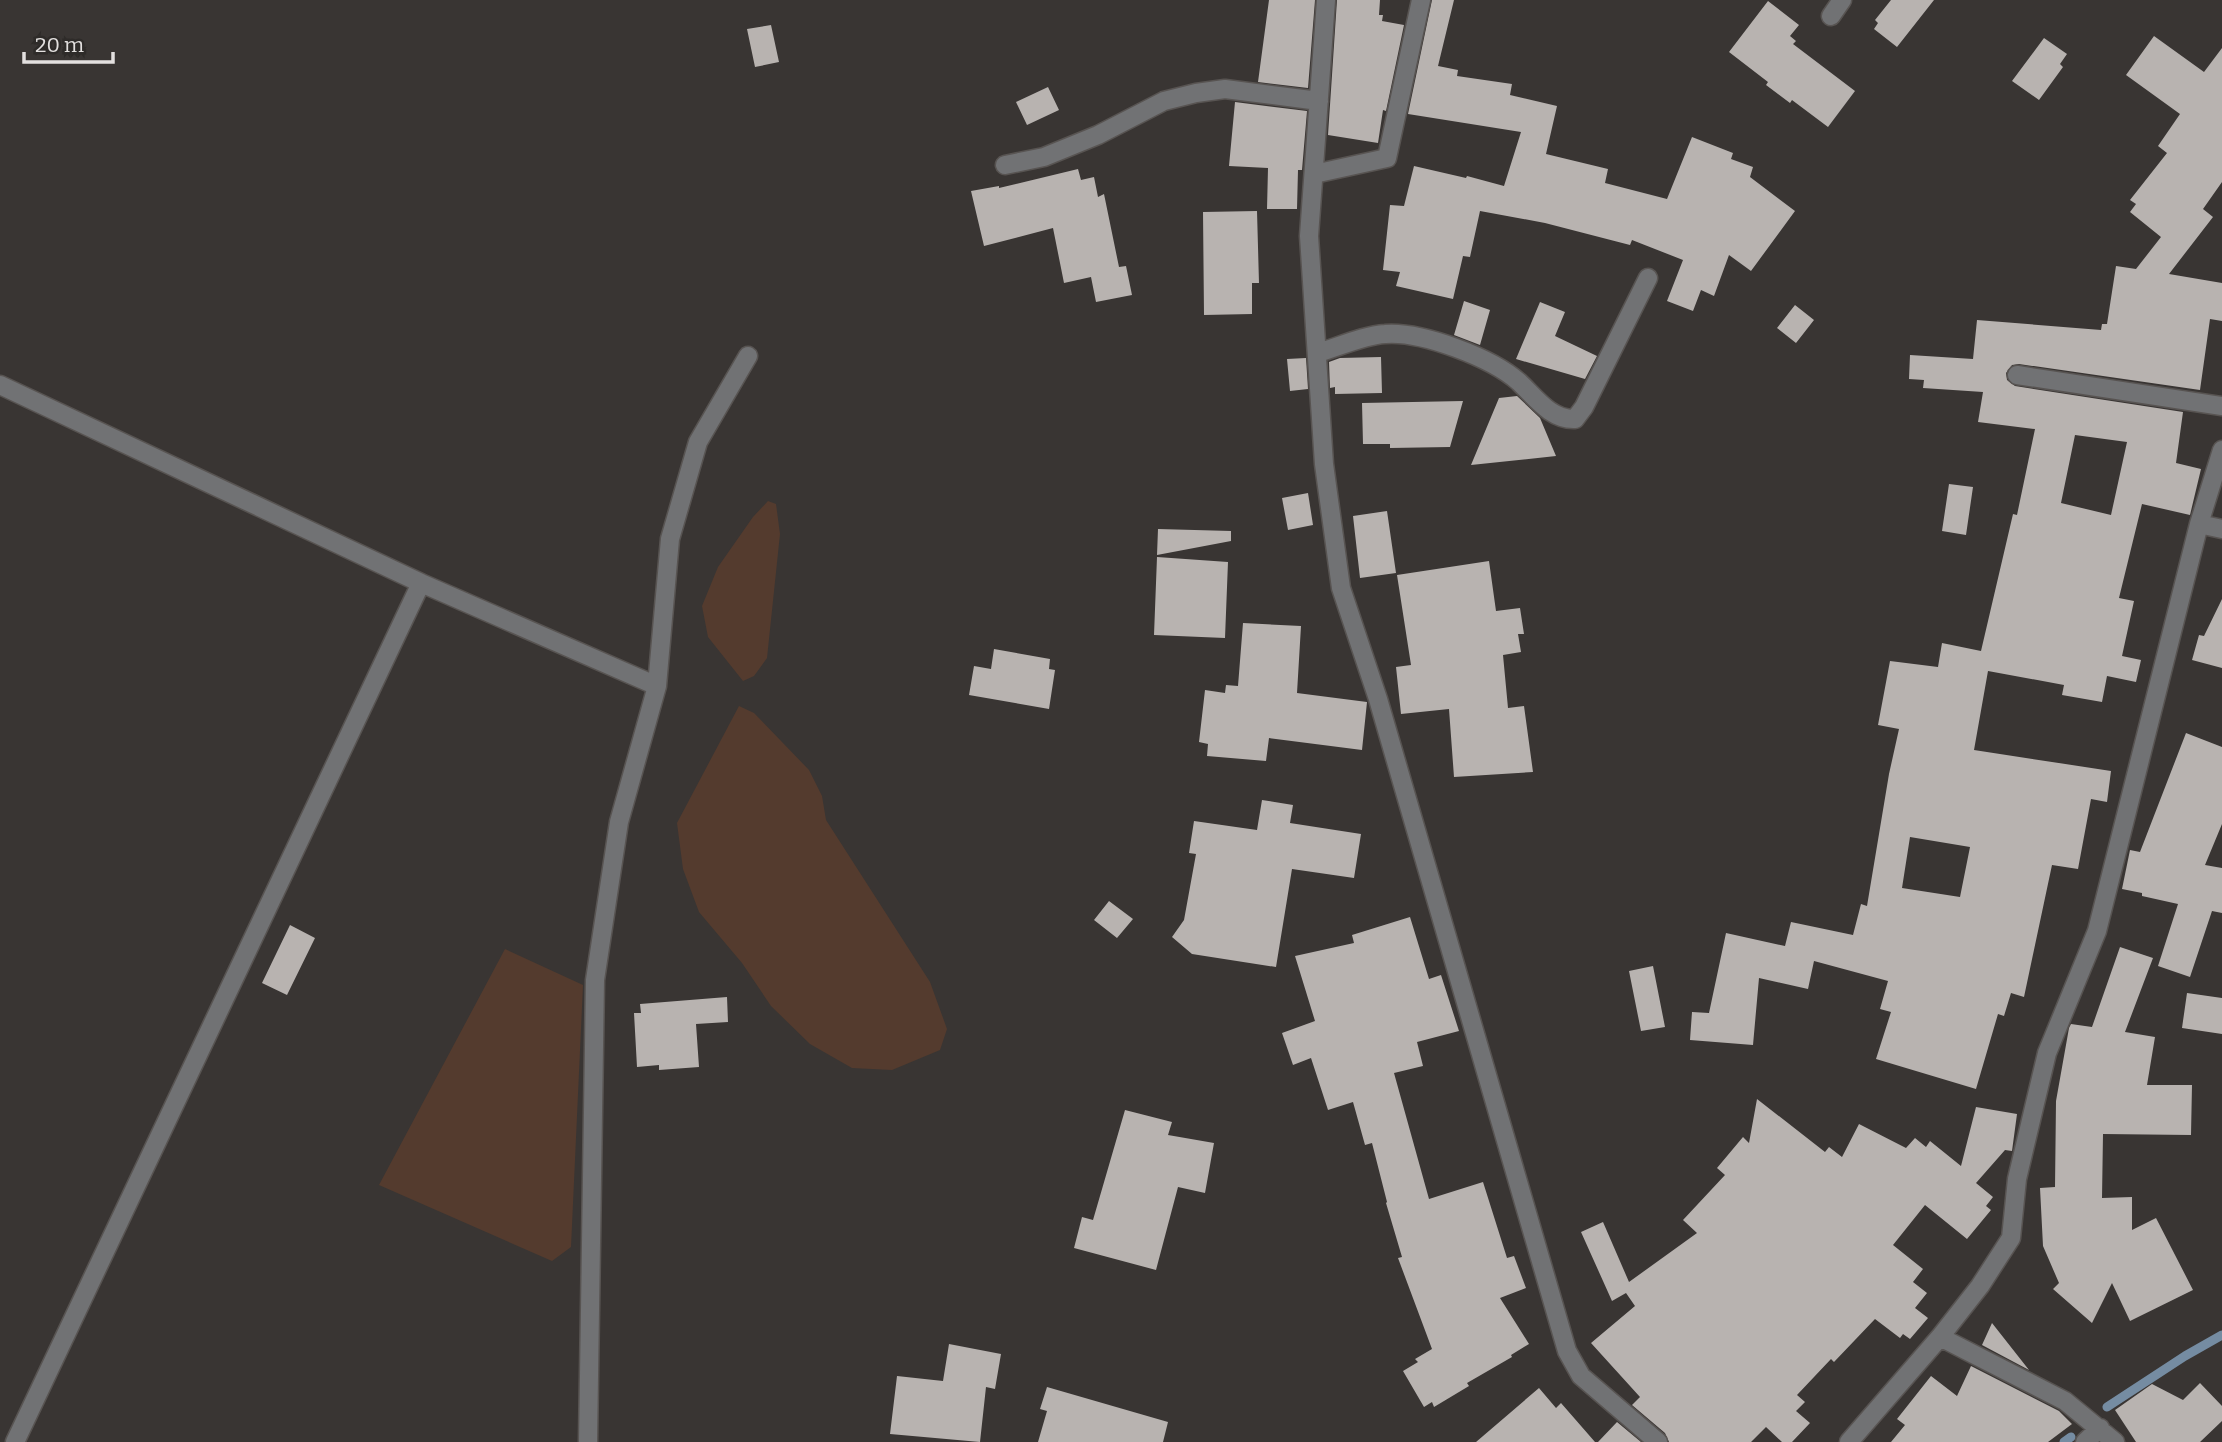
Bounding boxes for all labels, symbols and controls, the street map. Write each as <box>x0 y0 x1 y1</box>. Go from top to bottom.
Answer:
scale bar <box>24 21 114 65</box>
text: 20 m <box>35 32 84 58</box>

